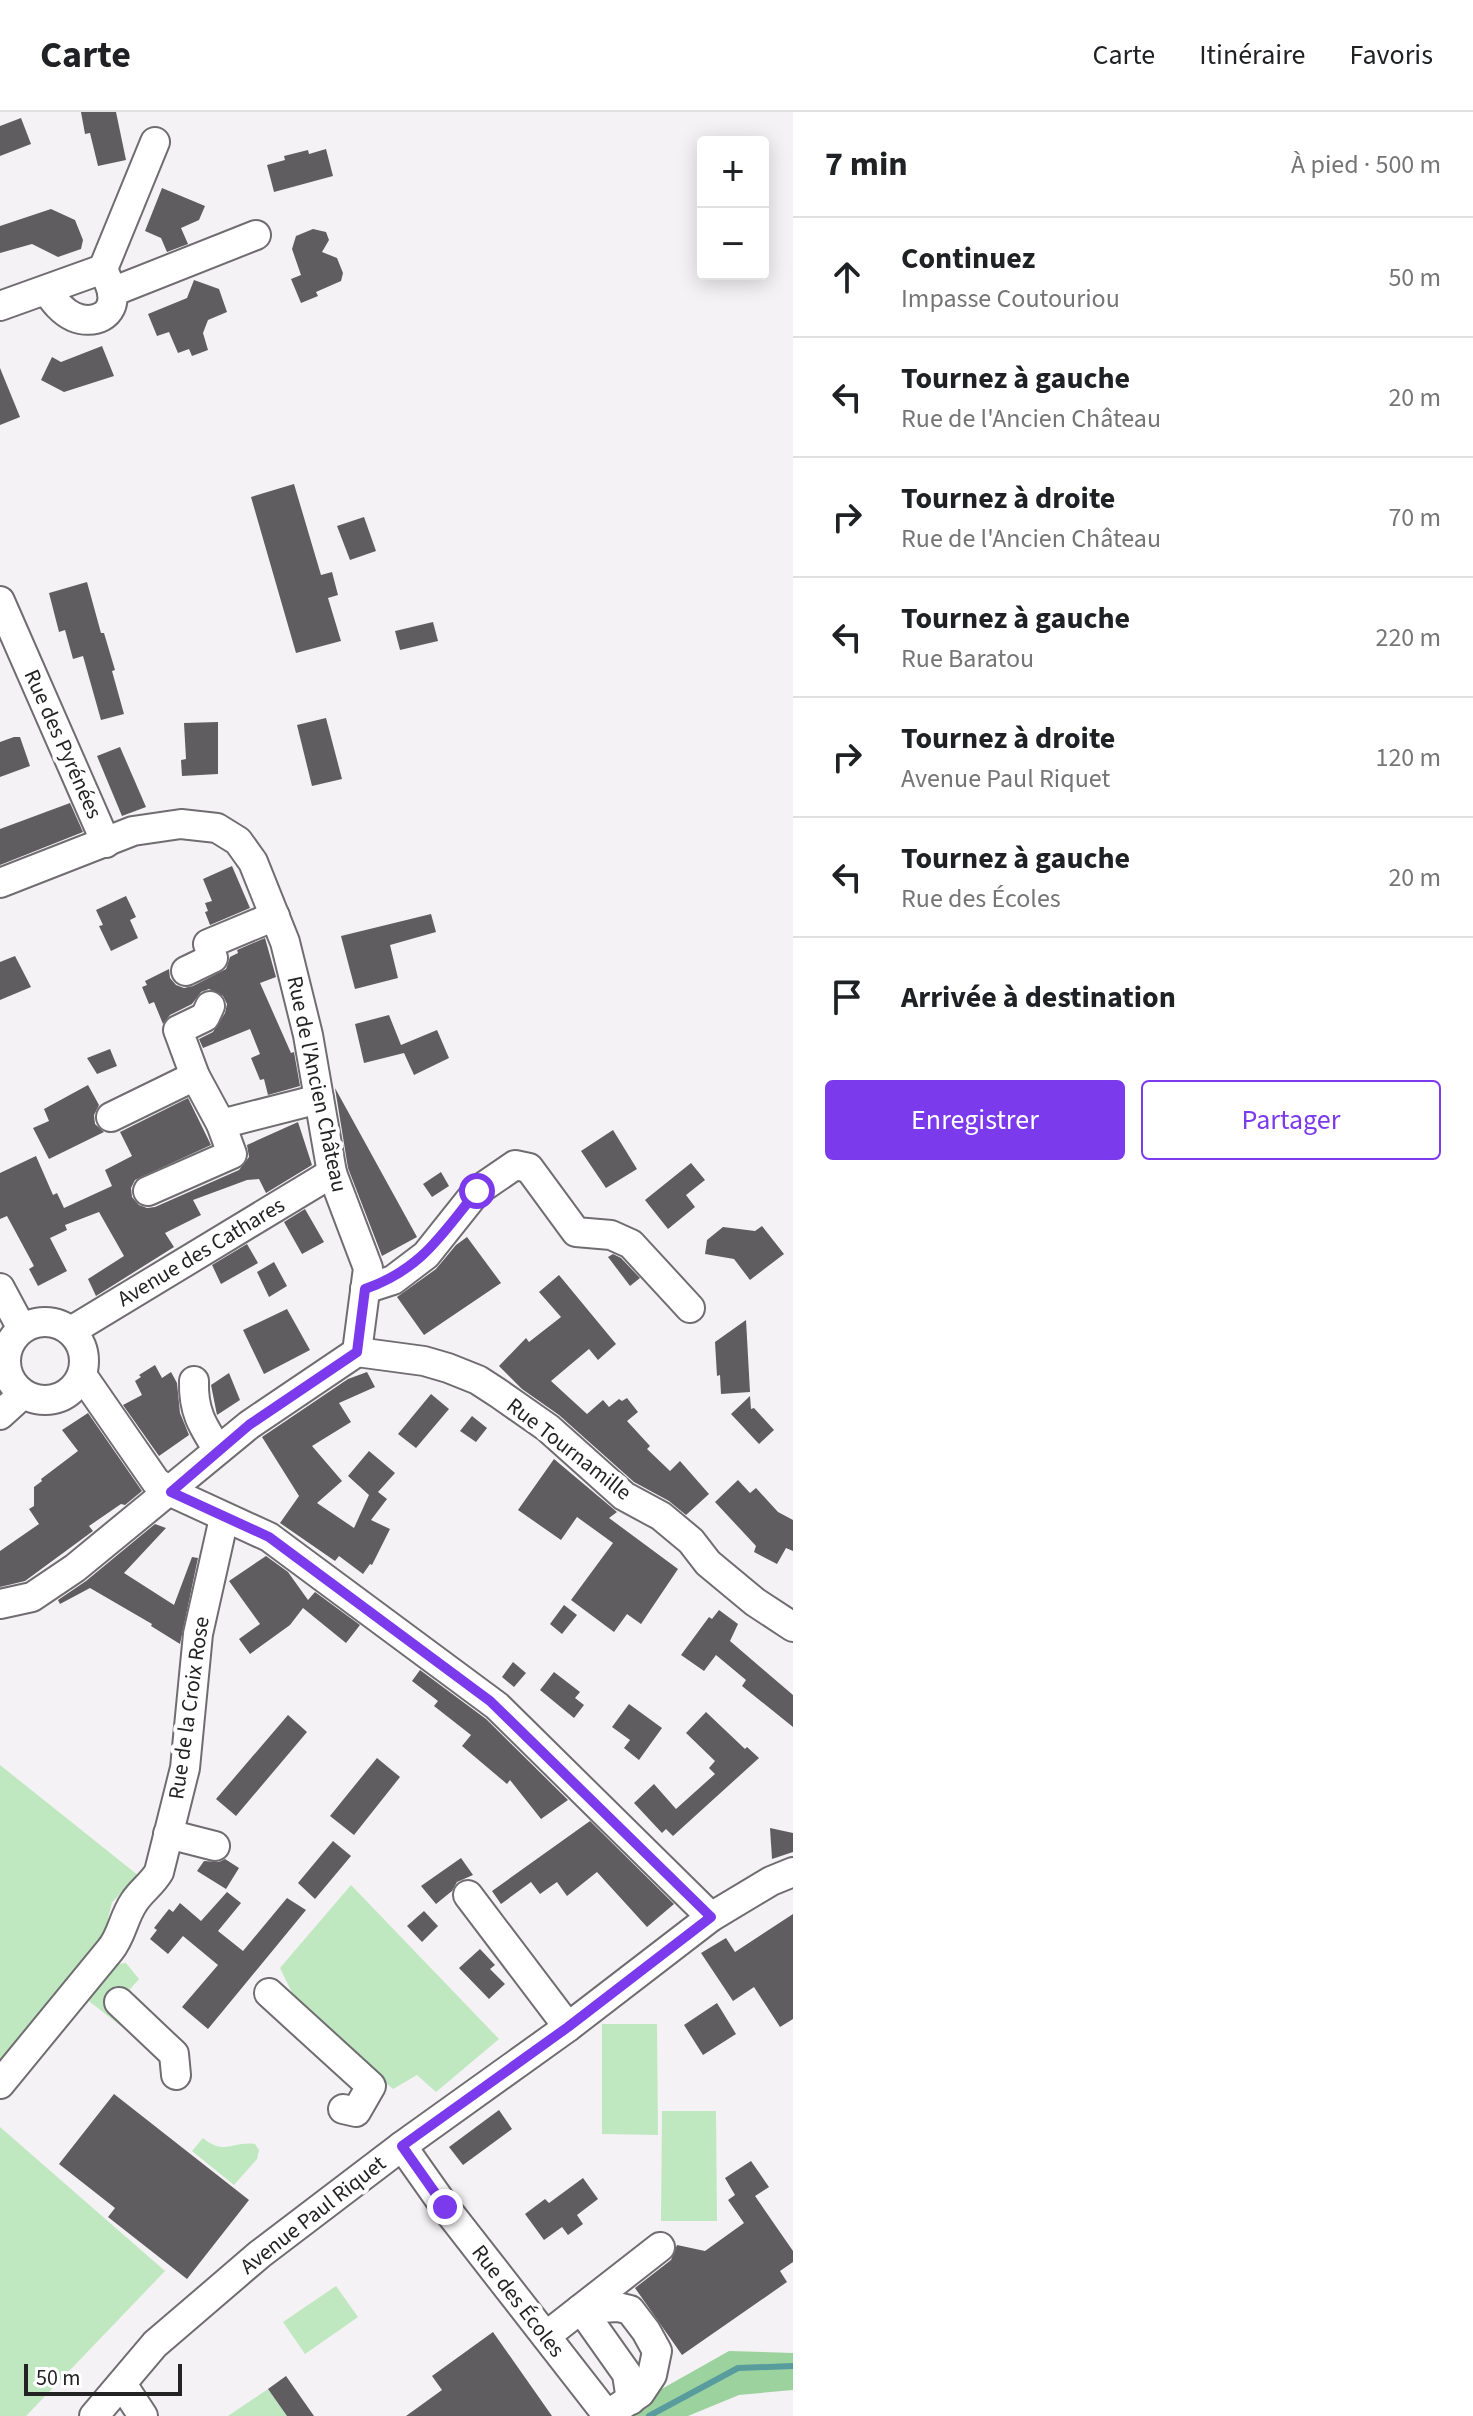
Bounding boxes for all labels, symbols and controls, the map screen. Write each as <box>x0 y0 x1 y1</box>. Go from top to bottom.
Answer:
text: Carte <box>40 28 131 82</box>
text: Carte <box>1092 35 1155 75</box>
text: Itinéraire <box>1199 35 1306 75</box>
text: Favoris <box>1350 35 1433 75</box>
map controls <box>697 136 769 280</box>
button: + <box>697 136 769 208</box>
text: 7 min <box>825 140 908 189</box>
text: À pied · 500 m <box>1291 146 1441 183</box>
button: − <box>697 208 769 280</box>
text: Continuez <box>901 237 1035 280</box>
icon: ahead <box>825 255 869 299</box>
text: 50 m <box>1388 259 1441 296</box>
text: Impasse Coutouriou <box>901 280 1120 317</box>
text: Tournez à gauche <box>901 357 1130 400</box>
icon: left <box>825 375 869 419</box>
text: 20 m <box>1388 379 1441 416</box>
text: Rue de l'Ancien Château <box>901 400 1161 437</box>
text: Tournez à droite <box>901 477 1115 520</box>
icon: right <box>825 495 869 539</box>
text: 70 m <box>1388 499 1441 536</box>
text: Rue de l'Ancien Château <box>901 520 1161 557</box>
text: Tournez à gauche <box>901 597 1130 640</box>
icon: left <box>825 615 869 659</box>
text: 220 m <box>1375 619 1441 656</box>
text: Rue Baratou <box>901 640 1034 677</box>
street label: Rue des Pyrénées <box>16 664 110 824</box>
text: Tournez à droite <box>901 717 1115 760</box>
icon: right <box>825 735 869 779</box>
text: 120 m <box>1375 739 1441 776</box>
text: Avenue Paul Riquet <box>901 760 1110 797</box>
text: Tournez à gauche <box>901 837 1130 880</box>
icon: left <box>825 855 869 899</box>
text: 20 m <box>1388 859 1441 896</box>
text: Rue des Écoles <box>901 880 1061 917</box>
street label: Rue de l'Ancien Château <box>278 973 356 1195</box>
icon: arrive <box>825 975 869 1019</box>
text: Arrivée à destination <box>901 976 1176 1019</box>
button: Enregistrer <box>825 1080 1125 1160</box>
button: Partager <box>1141 1080 1441 1160</box>
route start <box>459 1173 495 1209</box>
street label: Avenue des Cathares <box>111 1189 291 1315</box>
street label: Rue Tournamille <box>500 1390 638 1508</box>
street label: Rue de la Croix Rose <box>160 1614 218 1801</box>
street label: Avenue Paul Riquet <box>233 2148 393 2282</box>
route end <box>427 2189 463 2225</box>
street label: Rue des Écoles <box>464 2238 572 2364</box>
scale bar <box>24 2360 182 2396</box>
text: 50 m <box>36 2362 81 2394</box>

